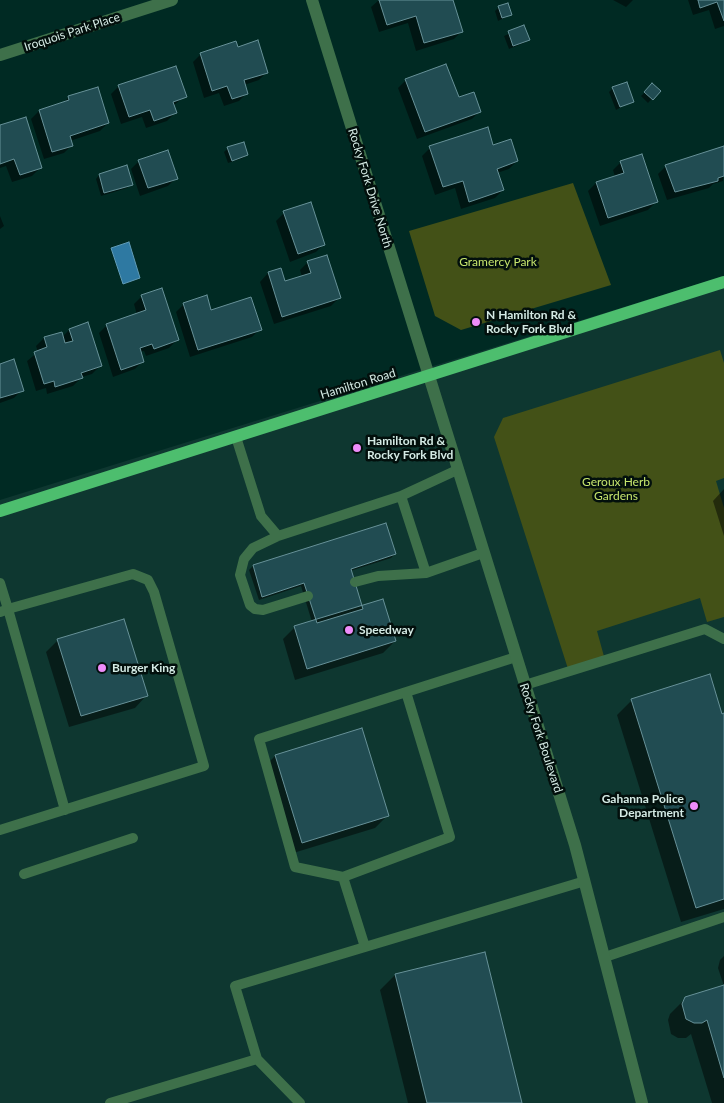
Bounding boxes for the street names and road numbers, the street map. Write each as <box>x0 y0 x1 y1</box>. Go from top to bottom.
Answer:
street label: Iroquois Park Place <box>22 10 122 54</box>
street label: Rocky Fork Drive North <box>345 126 395 250</box>
street label: Hamilton Road <box>319 366 397 402</box>
street label: Rocky Fork Boulevard <box>516 681 566 795</box>

